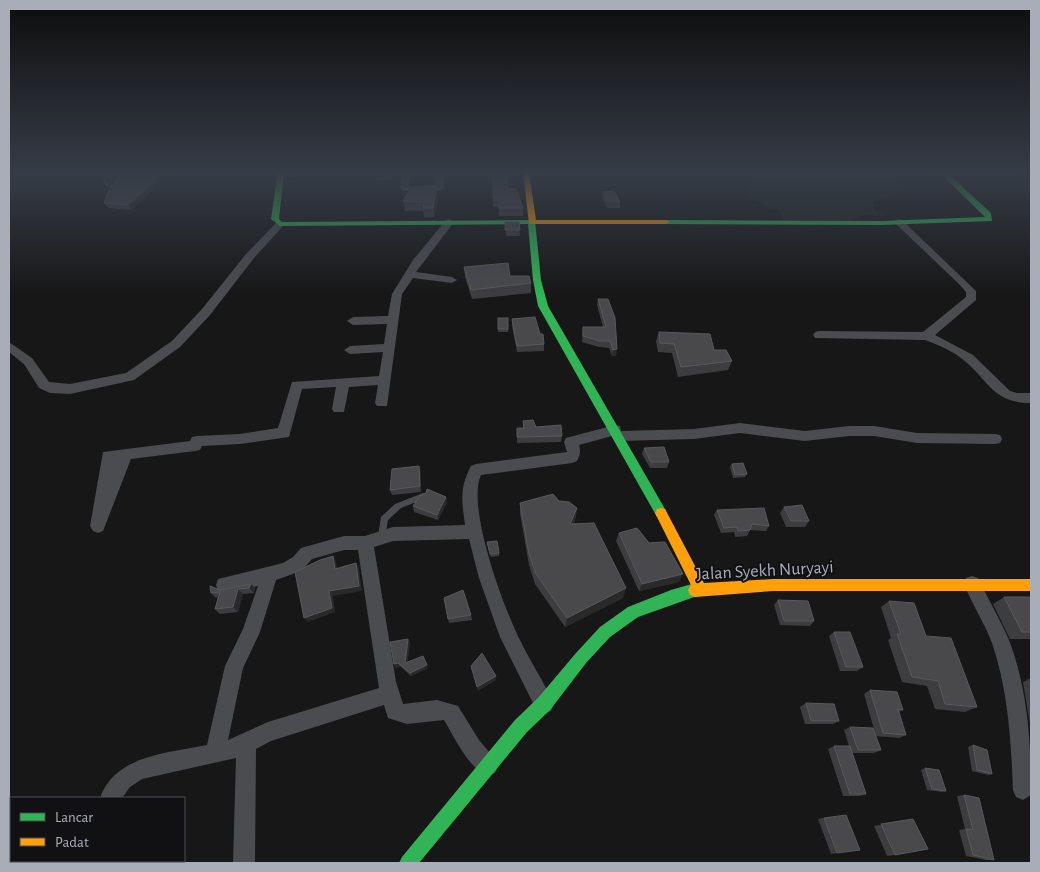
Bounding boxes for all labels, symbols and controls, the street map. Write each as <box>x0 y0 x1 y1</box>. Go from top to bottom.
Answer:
street label: Jalan Syekh Nuryayi <box>696 558 834 584</box>
legend <box>10 797 185 862</box>
text: Lancar <box>55 810 93 825</box>
text: Padat <box>55 835 89 850</box>

